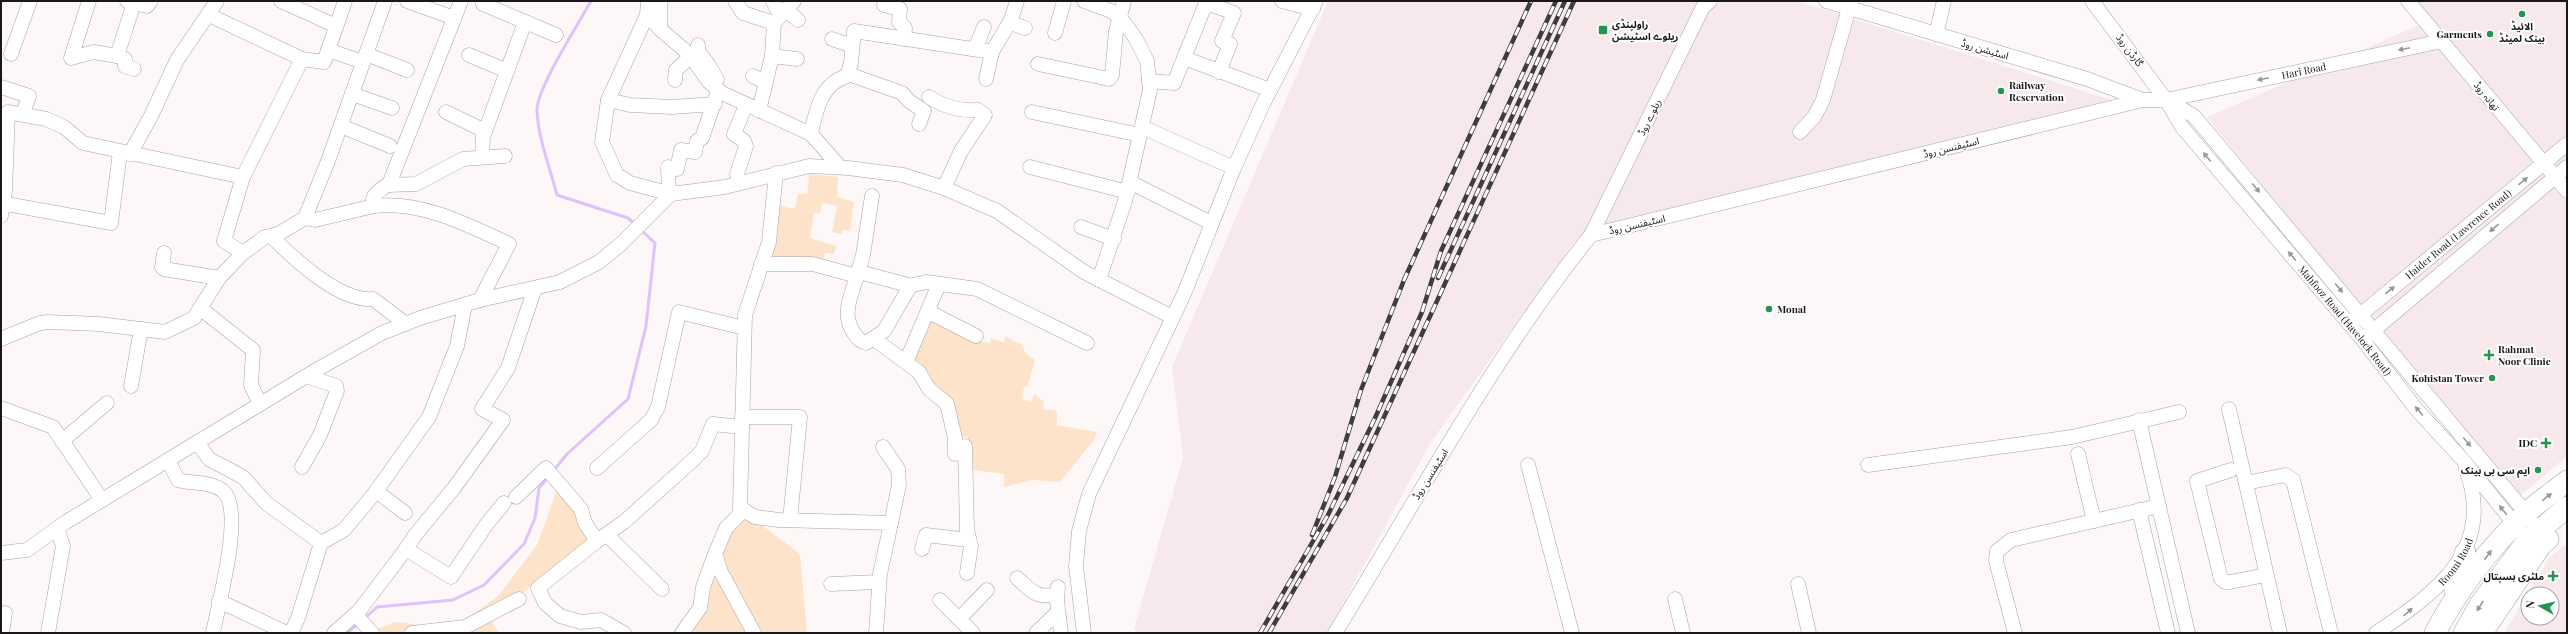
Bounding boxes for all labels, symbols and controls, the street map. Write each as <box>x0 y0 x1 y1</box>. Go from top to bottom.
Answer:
marker: الائیڈ بینک لمیٹڈ <box>2517 9 2527 19</box>
place label: راولپنڈی ریلوے اسٹیشن <box>1612 17 1678 43</box>
place label: الائیڈ بینک لمیٹڈ <box>2499 19 2545 45</box>
marker: راولپنڈی ریلوے اسٹیشن <box>1597 24 1609 36</box>
place label: Garments <box>2437 27 2482 41</box>
marker: Garments <box>2485 29 2495 39</box>
street label: گارڈن روڈ <box>2113 31 2147 70</box>
street label: اسٹیشن روڈ <box>1960 36 2010 62</box>
one-way arrow <box>2397 47 2410 53</box>
street label: Hari Road <box>2280 59 2328 82</box>
one-way arrow <box>2257 77 2269 83</box>
place label: Railway Reservation <box>2009 78 2065 104</box>
street label: تھانہ روڈ <box>2471 78 2503 114</box>
marker: Railway Reservation <box>1996 86 2006 96</box>
street label: ریلوے روڈ <box>1634 96 1664 138</box>
street label: اسٹیفنسن روڈ <box>1922 133 1980 161</box>
one-way arrow <box>2203 152 2212 163</box>
one-way arrow <box>2517 176 2528 185</box>
one-way arrow <box>2251 183 2260 194</box>
street label: Haider Road (Lawrence Road) <box>2402 186 2514 282</box>
street label: اسٹیفنسن روڈ <box>1608 211 1666 237</box>
one-way arrow <box>2489 224 2499 233</box>
one-way arrow <box>2287 251 2296 262</box>
street label: Mahfooz Road (Havelock Road) <box>2295 262 2395 378</box>
one-way arrow <box>2334 283 2343 294</box>
one-way arrow <box>2384 286 2395 294</box>
place label: Monal <box>1777 302 1806 316</box>
marker: Monal <box>1764 304 1774 314</box>
place label: Rahmat Noor Clinic <box>2498 342 2551 368</box>
marker: Rahmat Noor Clinic <box>2483 349 2495 361</box>
place label: Kohistan Tower <box>2412 371 2484 385</box>
marker: Kohistan Tower <box>2487 373 2497 383</box>
one-way arrow <box>2414 405 2423 416</box>
place label: IDC <box>2518 436 2537 450</box>
one-way arrow <box>2462 437 2471 448</box>
marker: IDC <box>2540 437 2552 449</box>
street label: اسٹیفنسن روڈ <box>1409 446 1451 502</box>
place label: ایم سی بی بینک <box>2461 463 2530 478</box>
marker: ایم سی بی بینک <box>2533 465 2543 475</box>
one-way arrow <box>2541 493 2552 502</box>
one-way arrow <box>2498 504 2507 515</box>
street label: Roomi Road <box>2435 536 2476 589</box>
one-way arrow <box>2484 549 2493 560</box>
place label: ملٹری ہسپتال <box>2483 569 2544 584</box>
marker: ملٹری ہسپتال <box>2547 570 2559 582</box>
north arrow <box>2520 586 2560 626</box>
text: N <box>2522 600 2538 610</box>
one-way arrow <box>2476 601 2484 611</box>
one-way arrow <box>2403 607 2414 616</box>

